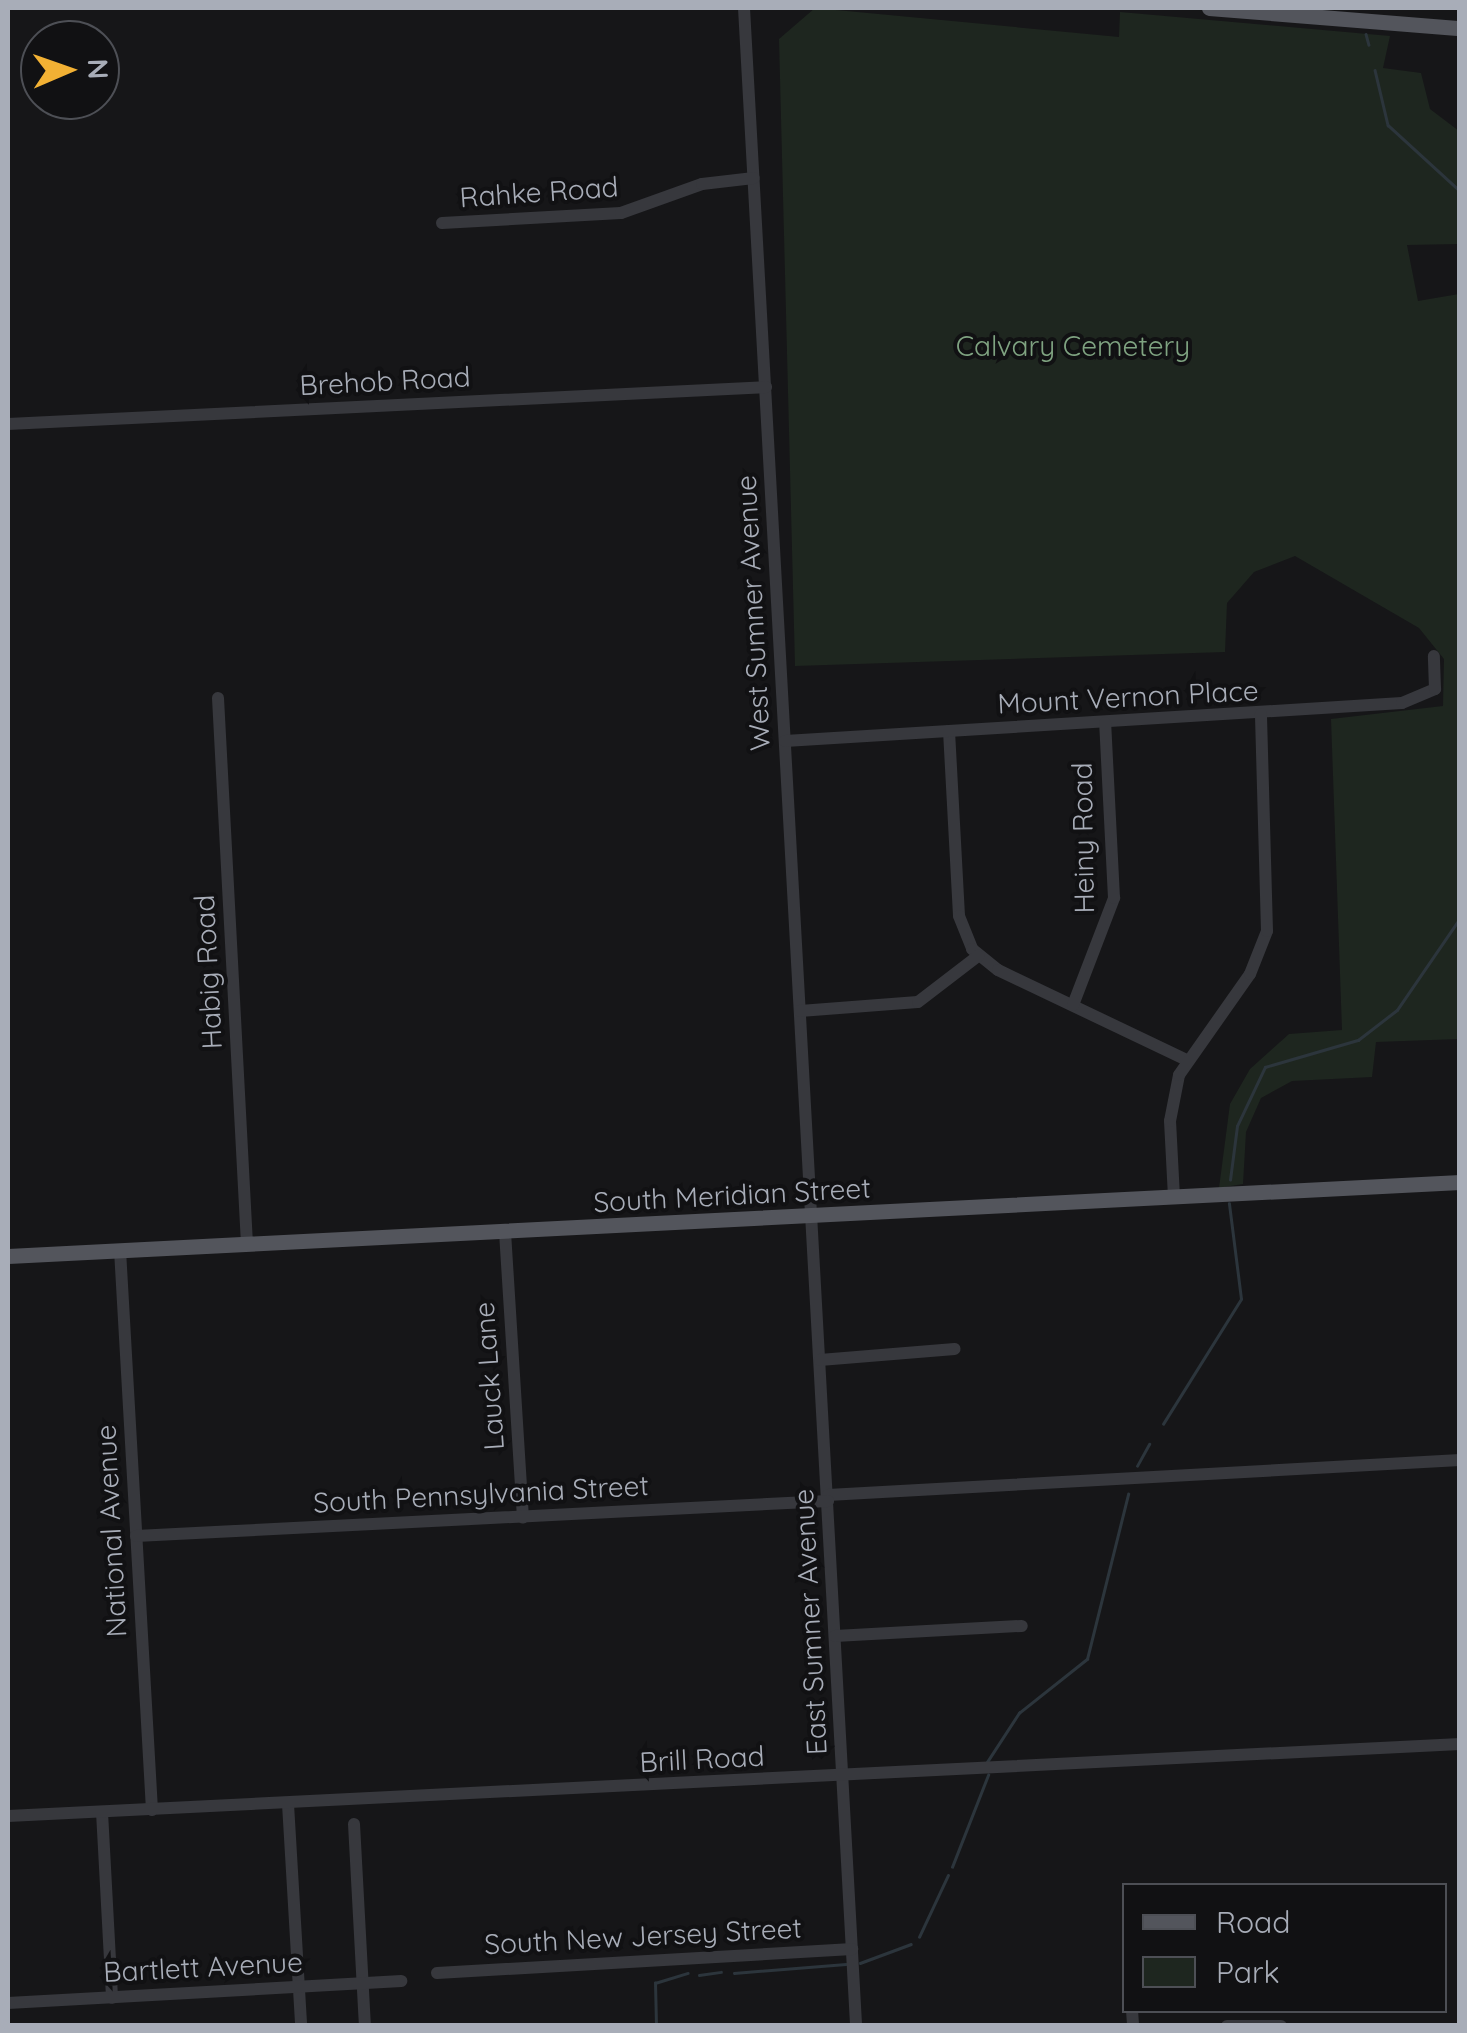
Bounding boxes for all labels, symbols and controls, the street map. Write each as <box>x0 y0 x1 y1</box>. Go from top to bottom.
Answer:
north arrow <box>20 20 120 120</box>
text: N <box>81 58 116 80</box>
street label: Rahke Road <box>459 170 619 214</box>
park label: Calvary Cemetery <box>956 329 1190 363</box>
street label: Brehob Road <box>299 360 471 402</box>
street label: West Sumner Avenue <box>729 474 777 752</box>
street label: Mount Vernon Place <box>997 673 1259 721</box>
street label: Heiny Road <box>1065 762 1101 914</box>
street label: Habig Road <box>187 894 229 1050</box>
street label: South Meridian Street <box>592 1171 872 1219</box>
street label: Lauck Lane <box>467 1301 511 1451</box>
street label: National Avenue <box>89 1424 133 1638</box>
street label: South Pennsylvania Street <box>312 1468 650 1520</box>
street label: East Sumner Avenue <box>786 1488 834 1756</box>
street label: Brill Road <box>639 1739 765 1779</box>
legend <box>1122 1883 1447 2013</box>
text: Road <box>1216 1903 1290 1941</box>
street label: South New Jersey Street <box>483 1911 803 1961</box>
street label: Bartlett Avenue <box>102 1945 304 1989</box>
text: Park <box>1216 1953 1280 1991</box>

